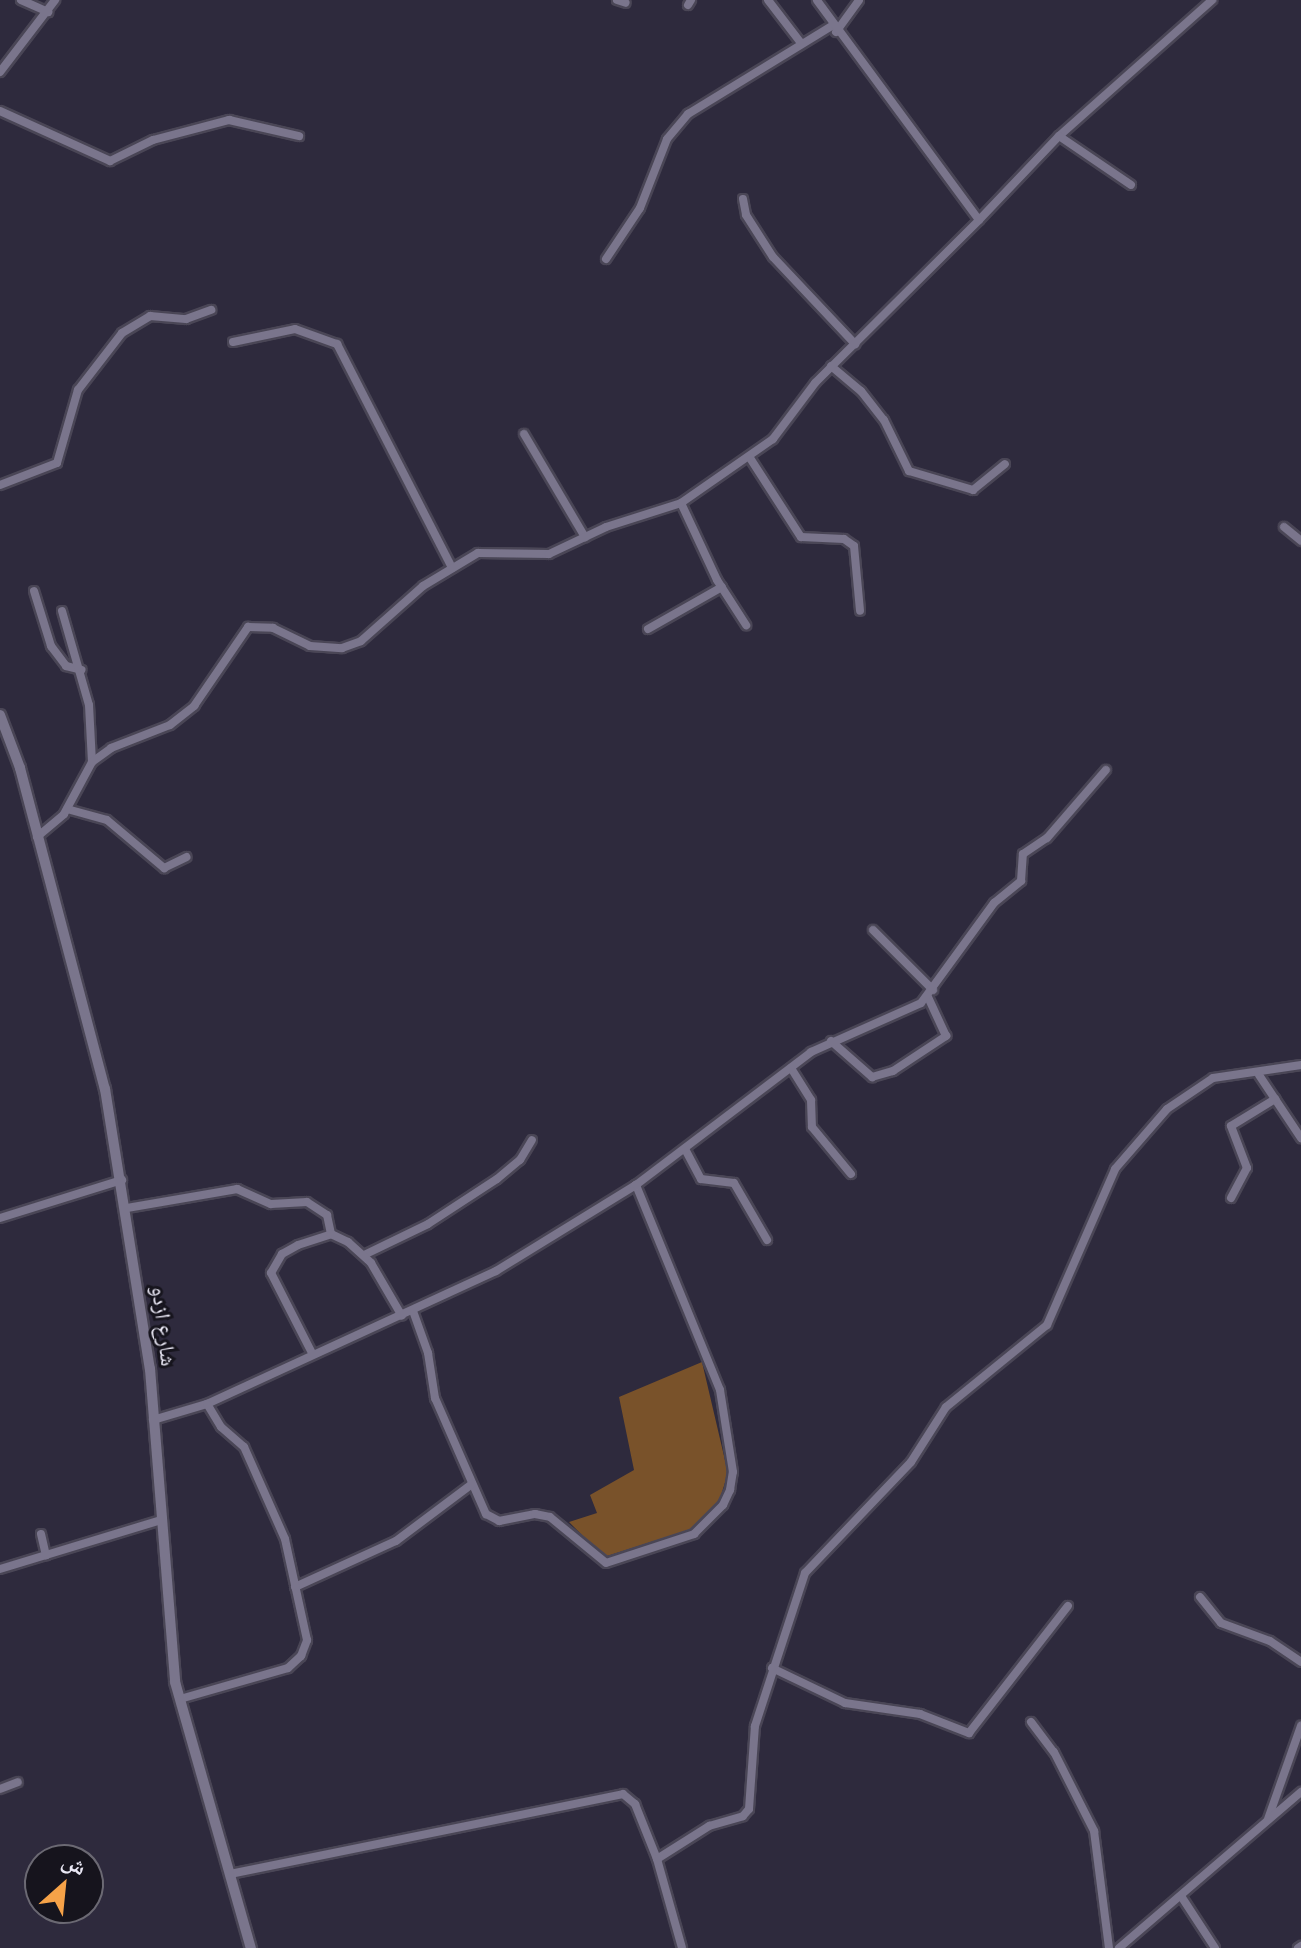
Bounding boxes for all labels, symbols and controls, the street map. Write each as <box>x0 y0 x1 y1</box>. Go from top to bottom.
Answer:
street label: شارع ازدو <box>146 1284 182 1368</box>
north arrow <box>24 1844 104 1924</box>
text: ش <box>57 1845 92 1883</box>

